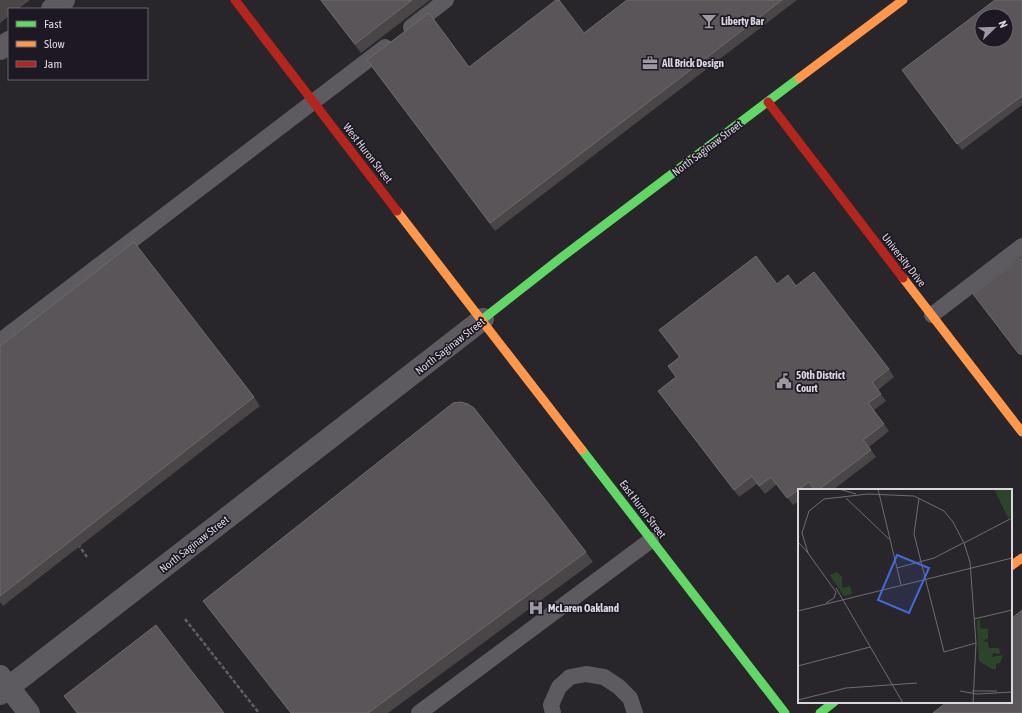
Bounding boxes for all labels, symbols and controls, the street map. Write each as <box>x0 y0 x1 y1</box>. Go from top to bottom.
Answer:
legend <box>8 8 148 80</box>
north arrow <box>974 8 1014 48</box>
bar icon: Liberty Bar <box>700 12 718 30</box>
place label: Liberty Bar <box>721 15 765 27</box>
text: Fast <box>44 17 62 31</box>
text: N <box>996 19 1010 29</box>
text: Slow <box>44 37 65 51</box>
office icon: All Brick Design <box>641 54 659 72</box>
text: Jam <box>44 57 62 71</box>
place label: All Brick Design <box>661 57 724 69</box>
street label: North Saginaw Street <box>670 118 744 178</box>
street label: West Huron Street <box>341 121 395 185</box>
street label: University Drive <box>880 231 928 289</box>
street label: North Saginaw Street <box>413 315 487 377</box>
place label: 50th District Court <box>796 369 846 394</box>
public building icon: 50th District Court <box>775 372 793 390</box>
street label: East Huron Street <box>617 478 669 540</box>
inset map <box>798 489 1012 703</box>
street label: North Saginaw Street <box>157 513 231 575</box>
hospital icon: McLaren Oakland <box>527 599 545 617</box>
place label: McLaren Oakland <box>548 602 619 614</box>

